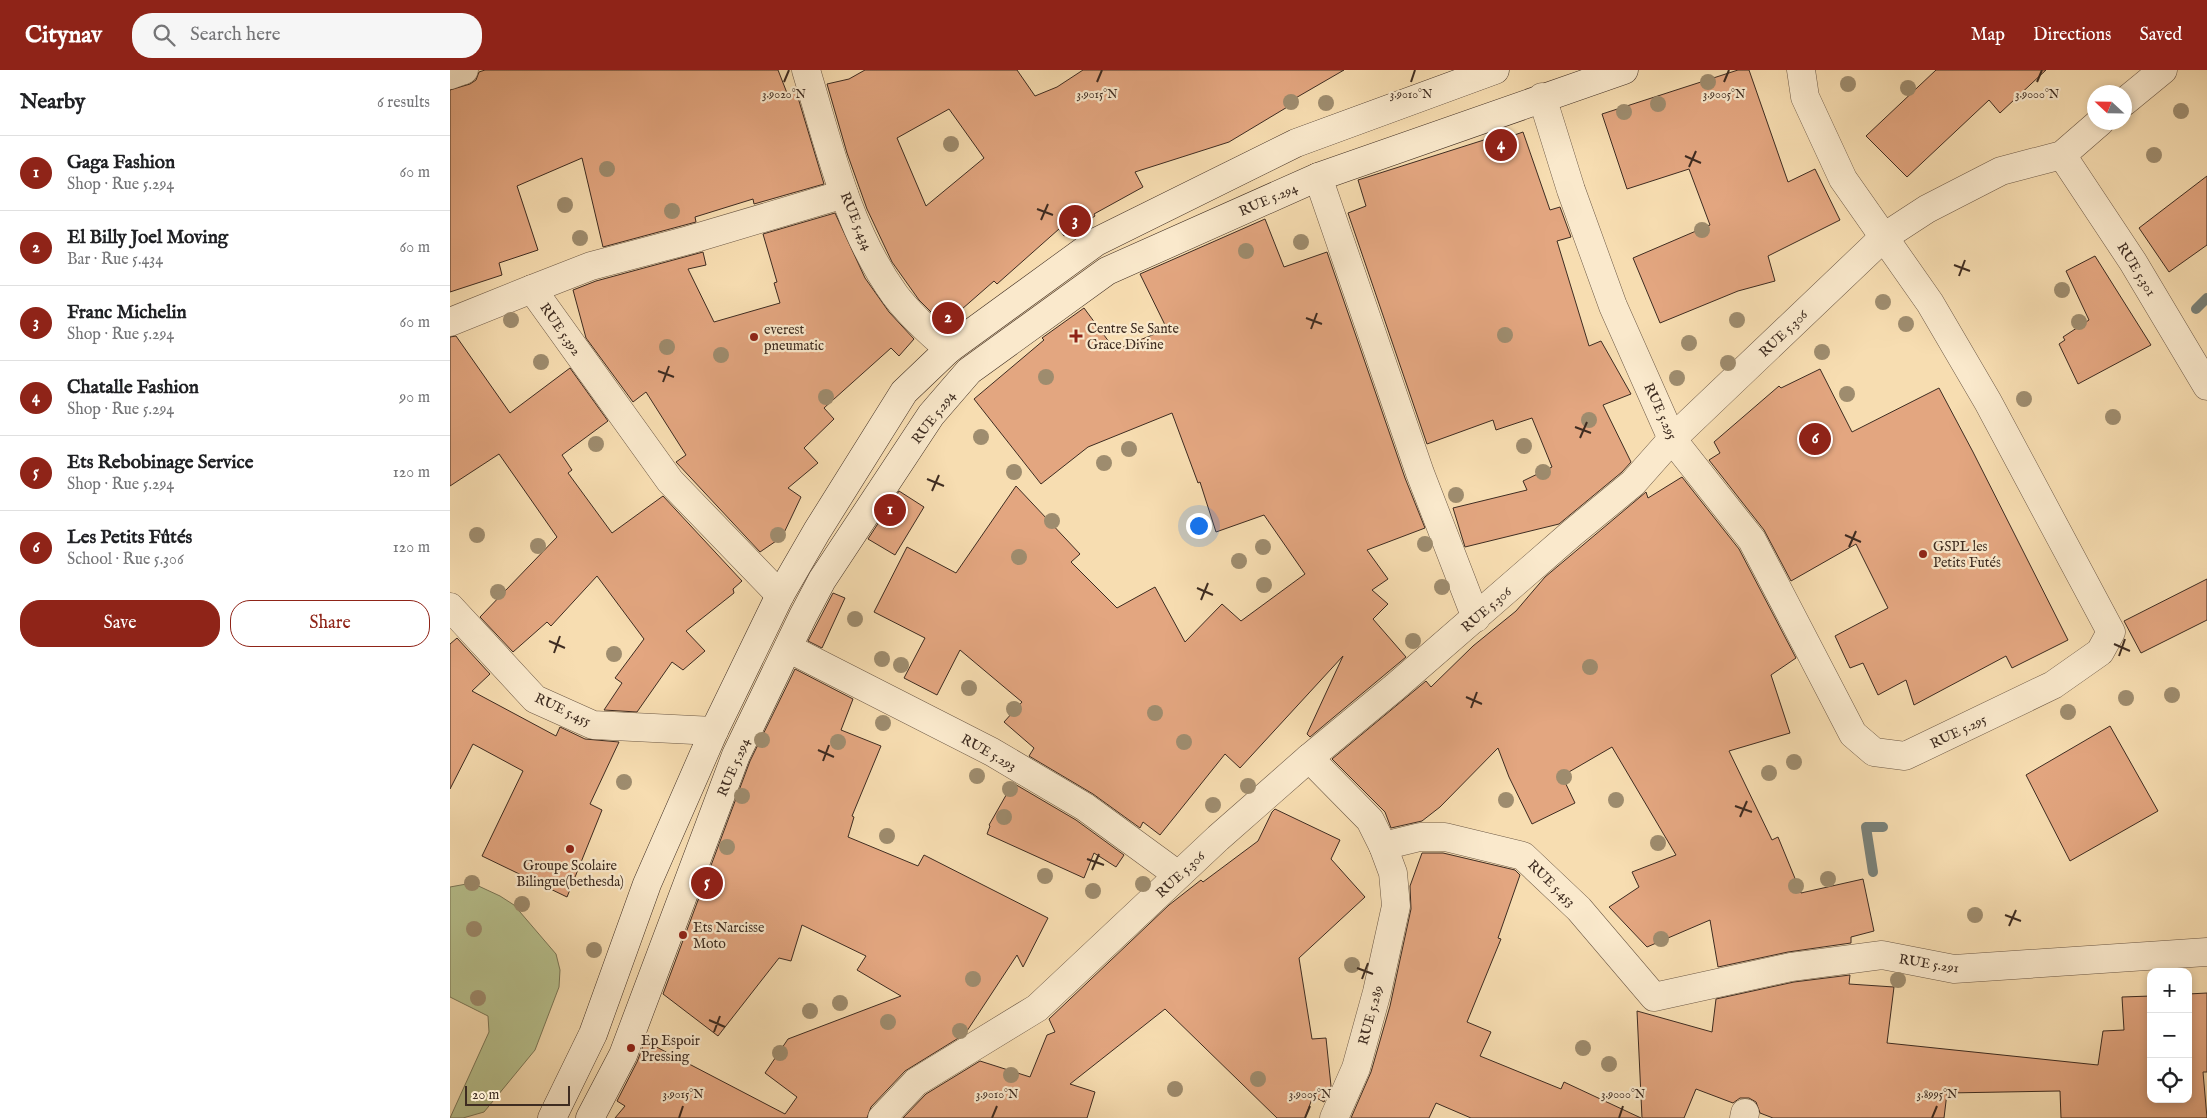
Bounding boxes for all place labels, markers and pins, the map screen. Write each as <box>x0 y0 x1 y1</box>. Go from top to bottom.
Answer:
pin: 4 <box>1485 126 1517 164</box>
pin: 3 <box>1059 202 1091 240</box>
pin: 2 <box>932 299 964 337</box>
place label: Centre Se Sante Grace Divine <box>1087 320 1179 354</box>
place label: everest pneumatic <box>764 321 824 355</box>
marker: Centre Se Sante Grace Divine <box>1069 329 1083 343</box>
marker: everest pneumatic <box>748 331 760 343</box>
pin: 6 <box>1799 420 1831 458</box>
pin: 1 <box>874 491 906 529</box>
place label: GSPL les Petits Futés <box>1933 538 2001 572</box>
marker: GSPL les Petits Futés <box>1917 548 1929 560</box>
marker: Groupe Scolaire Bilingue(bethesda) <box>564 843 576 855</box>
place label: Groupe Scolaire Bilingue(bethesda) <box>516 857 624 891</box>
pin: 5 <box>691 864 723 902</box>
place label: Ets Narcisse Moto <box>693 919 765 953</box>
marker: Ets Narcisse Moto <box>677 929 689 941</box>
place label: Ep Espoir Pressing <box>641 1032 700 1066</box>
marker: Ep Espoir Pressing <box>625 1042 637 1054</box>

